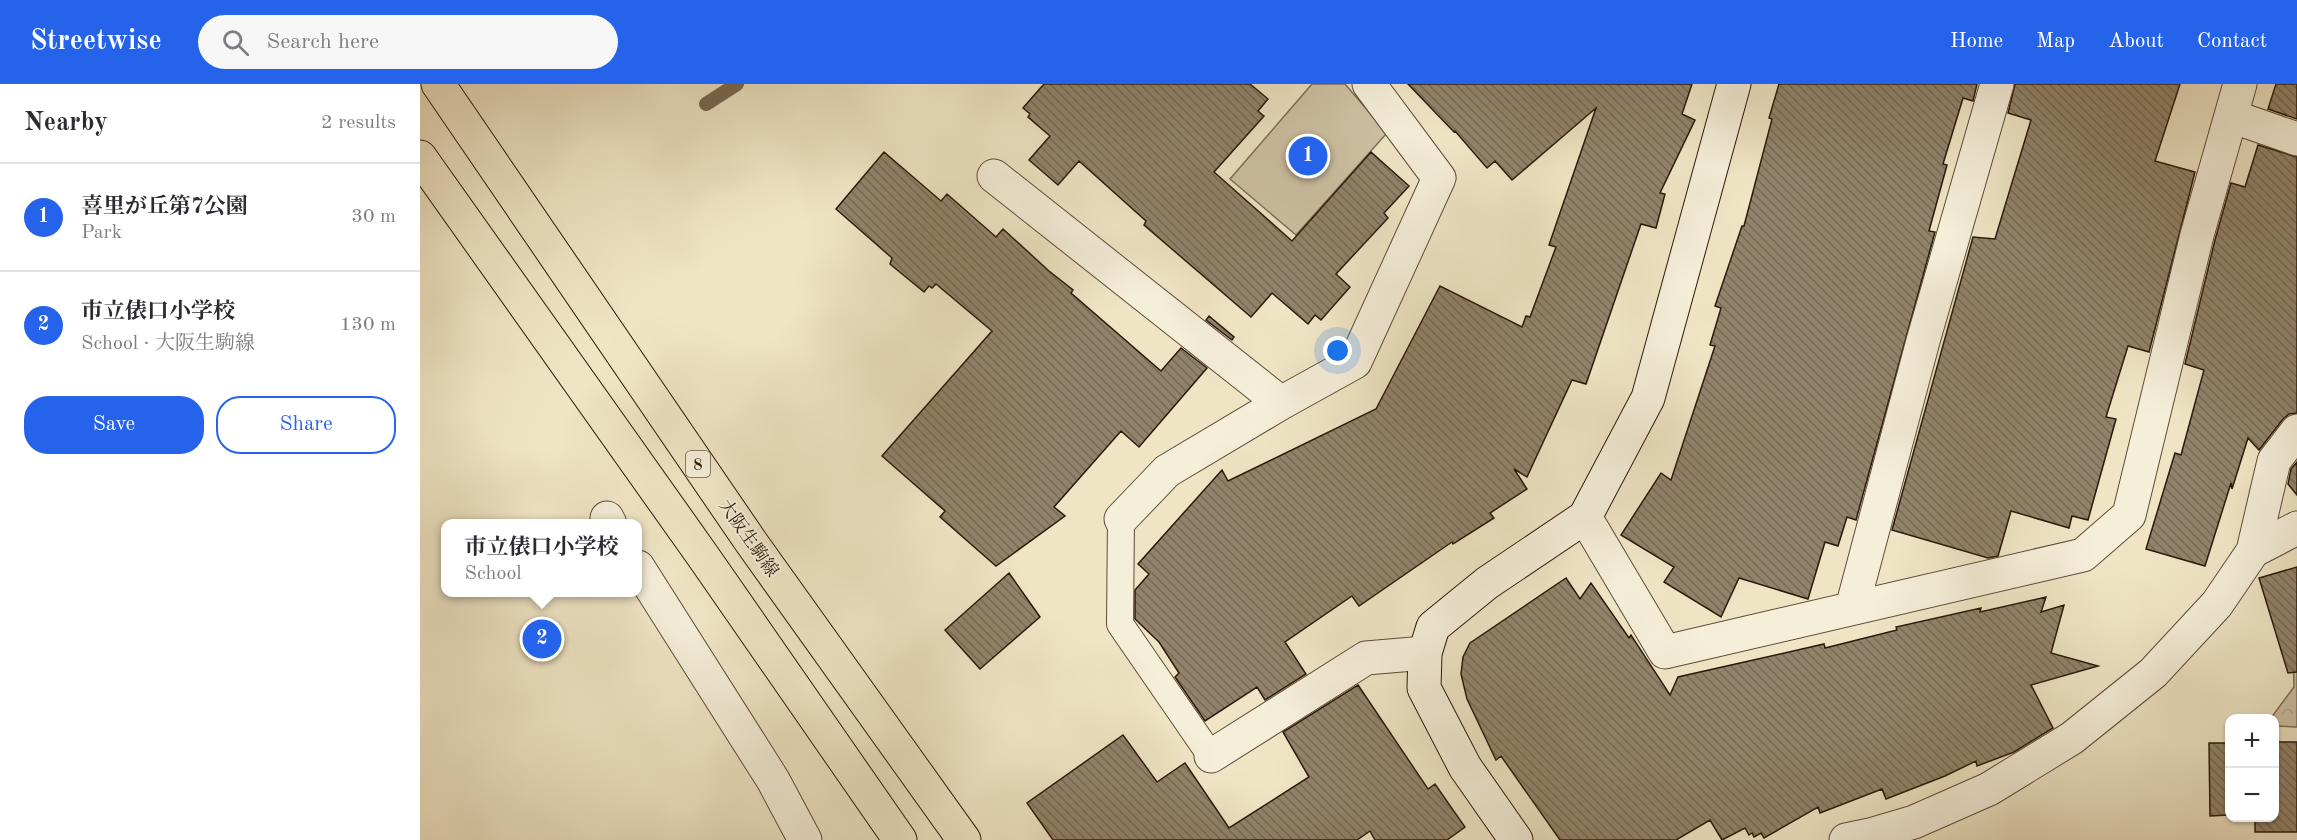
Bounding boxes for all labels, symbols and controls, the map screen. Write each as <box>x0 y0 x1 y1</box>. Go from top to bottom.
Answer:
search box <box>198 15 618 69</box>
icon: search <box>219 26 252 59</box>
text: Streetwise <box>30 28 162 56</box>
text: Search here <box>267 31 379 53</box>
text: Home <box>1950 31 2003 52</box>
text: Map <box>2036 31 2075 52</box>
text: About <box>2108 31 2164 52</box>
text: Contact <box>2197 31 2267 52</box>
text: Nearby <box>24 110 108 136</box>
text: 2 results <box>321 113 396 133</box>
pin: 1 <box>1288 134 1328 178</box>
text: 喜里が丘第7公園 <box>81 196 248 218</box>
text: 1 <box>38 207 49 227</box>
text: 30 m <box>351 207 396 227</box>
text: Park <box>81 223 122 243</box>
text: 市立俵口小学校 <box>81 301 235 323</box>
text: 2 <box>38 315 49 335</box>
text: 130 m <box>340 315 396 335</box>
text: School · 大阪生駒線 <box>81 334 255 354</box>
your location <box>1323 336 1352 365</box>
button: Save <box>24 396 204 454</box>
button: Share <box>216 396 396 454</box>
road number: 8 <box>686 451 710 477</box>
street label: 大阪生駒線 <box>715 495 783 581</box>
popup <box>441 519 642 597</box>
text: 市立俵口小学校 <box>464 537 619 559</box>
text: School <box>464 564 522 584</box>
pin: 2 <box>522 616 562 662</box>
map controls <box>2225 714 2279 822</box>
button: + <box>2225 714 2279 768</box>
button: − <box>2225 768 2279 822</box>

